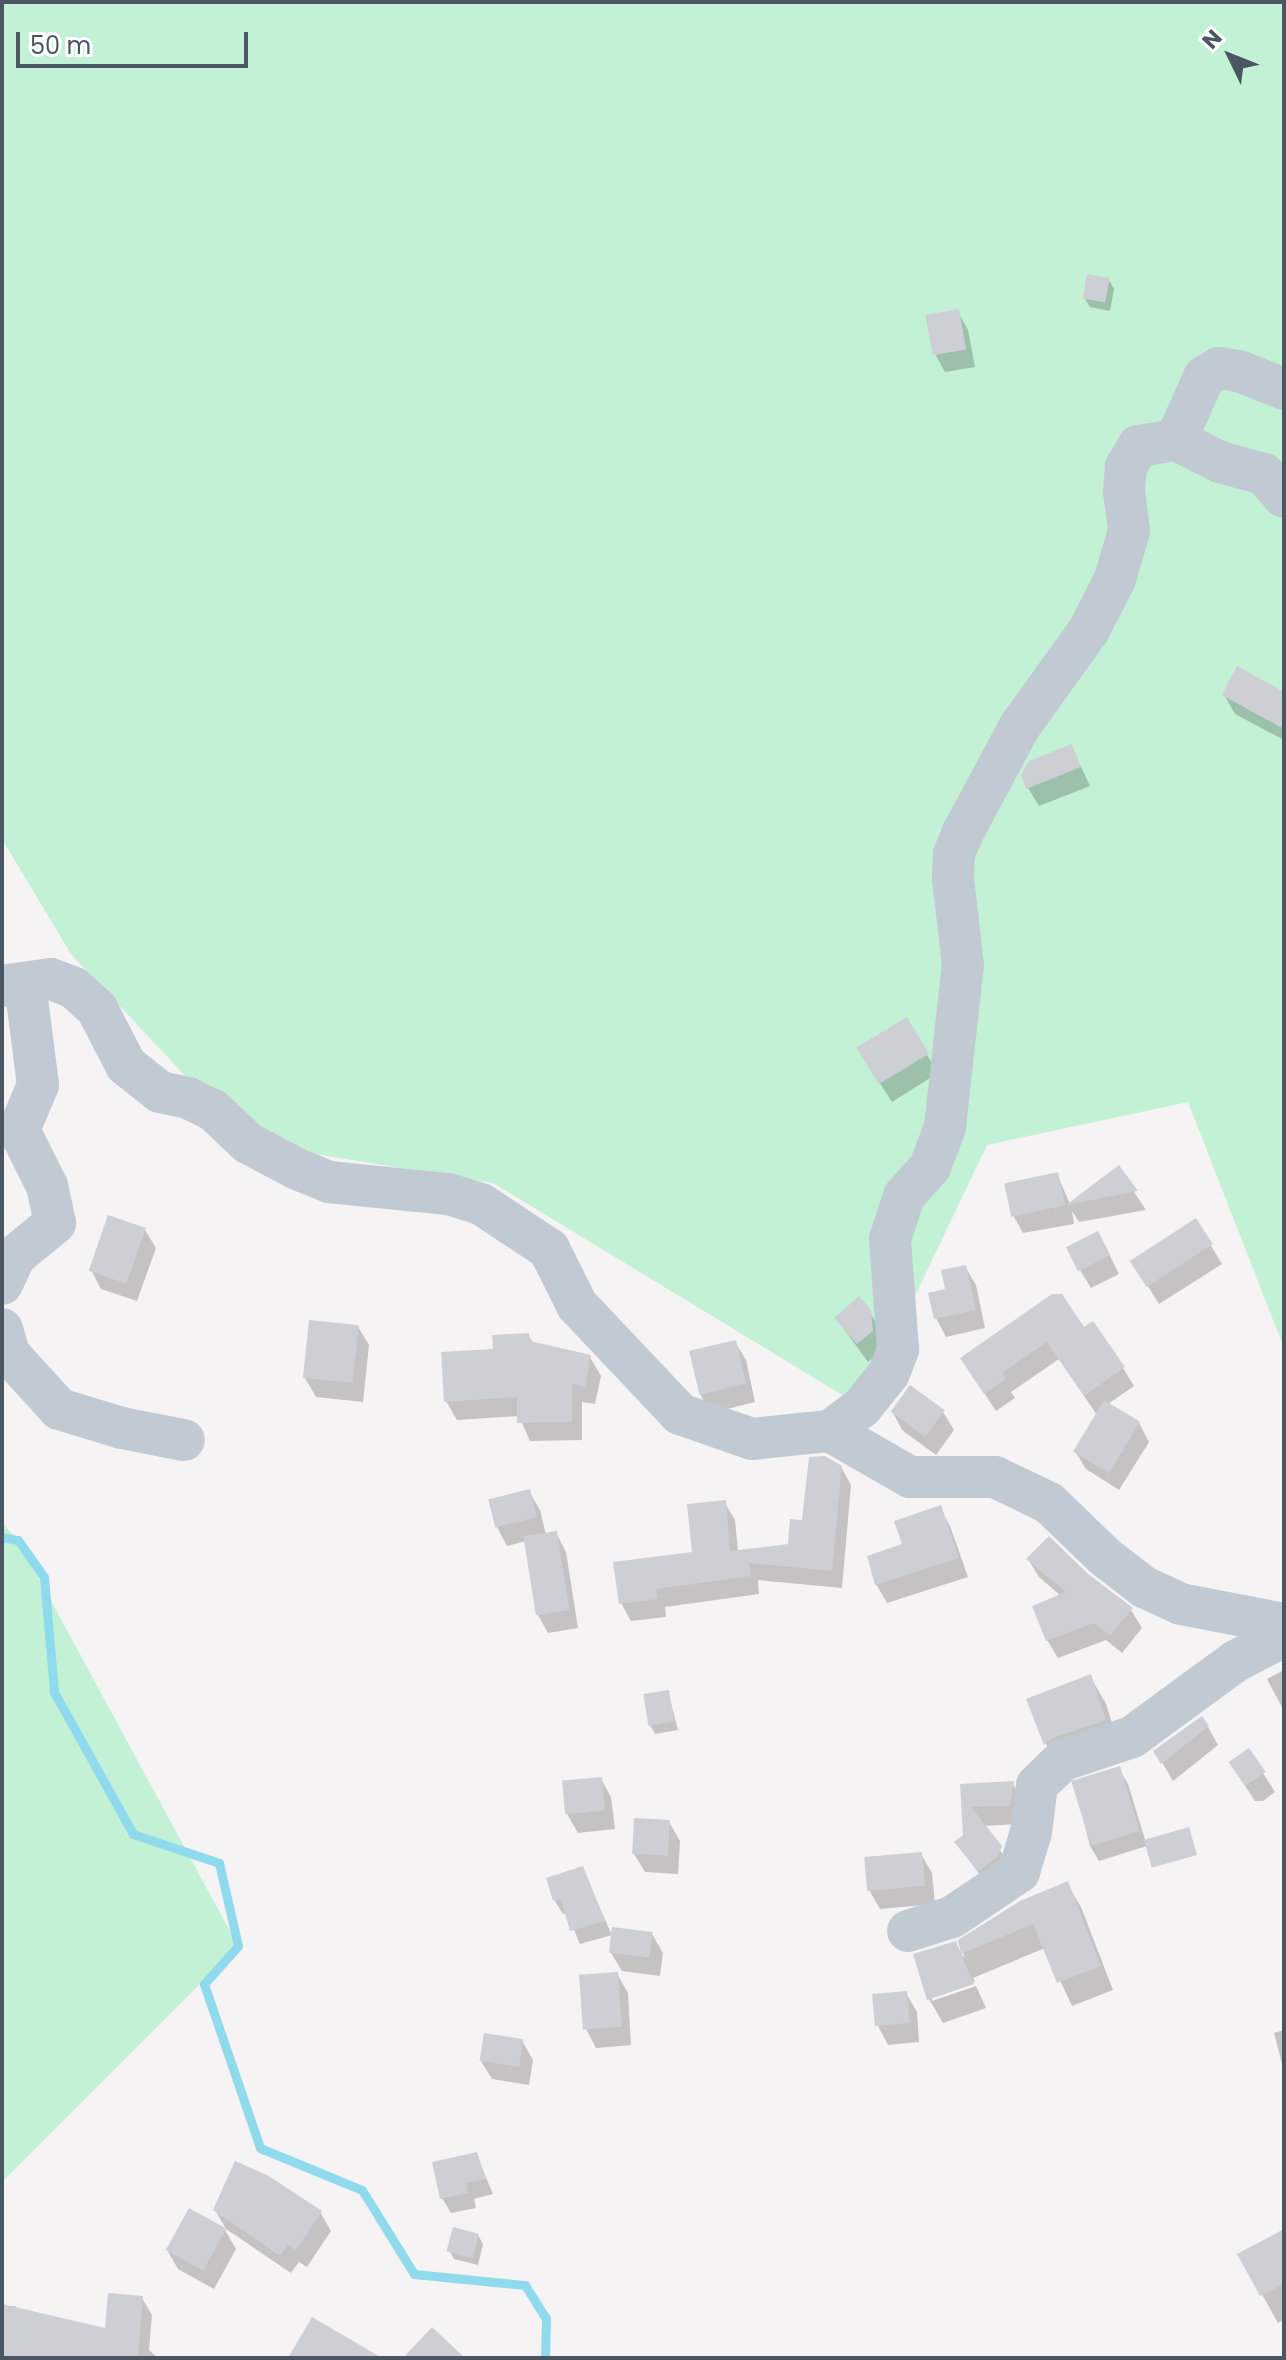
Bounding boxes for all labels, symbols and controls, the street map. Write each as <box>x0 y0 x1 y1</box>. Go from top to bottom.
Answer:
scale bar <box>20 16 252 66</box>
north arrow <box>1190 16 1270 96</box>
text: N <box>1195 23 1229 56</box>
text: 50 m <box>30 29 91 62</box>

